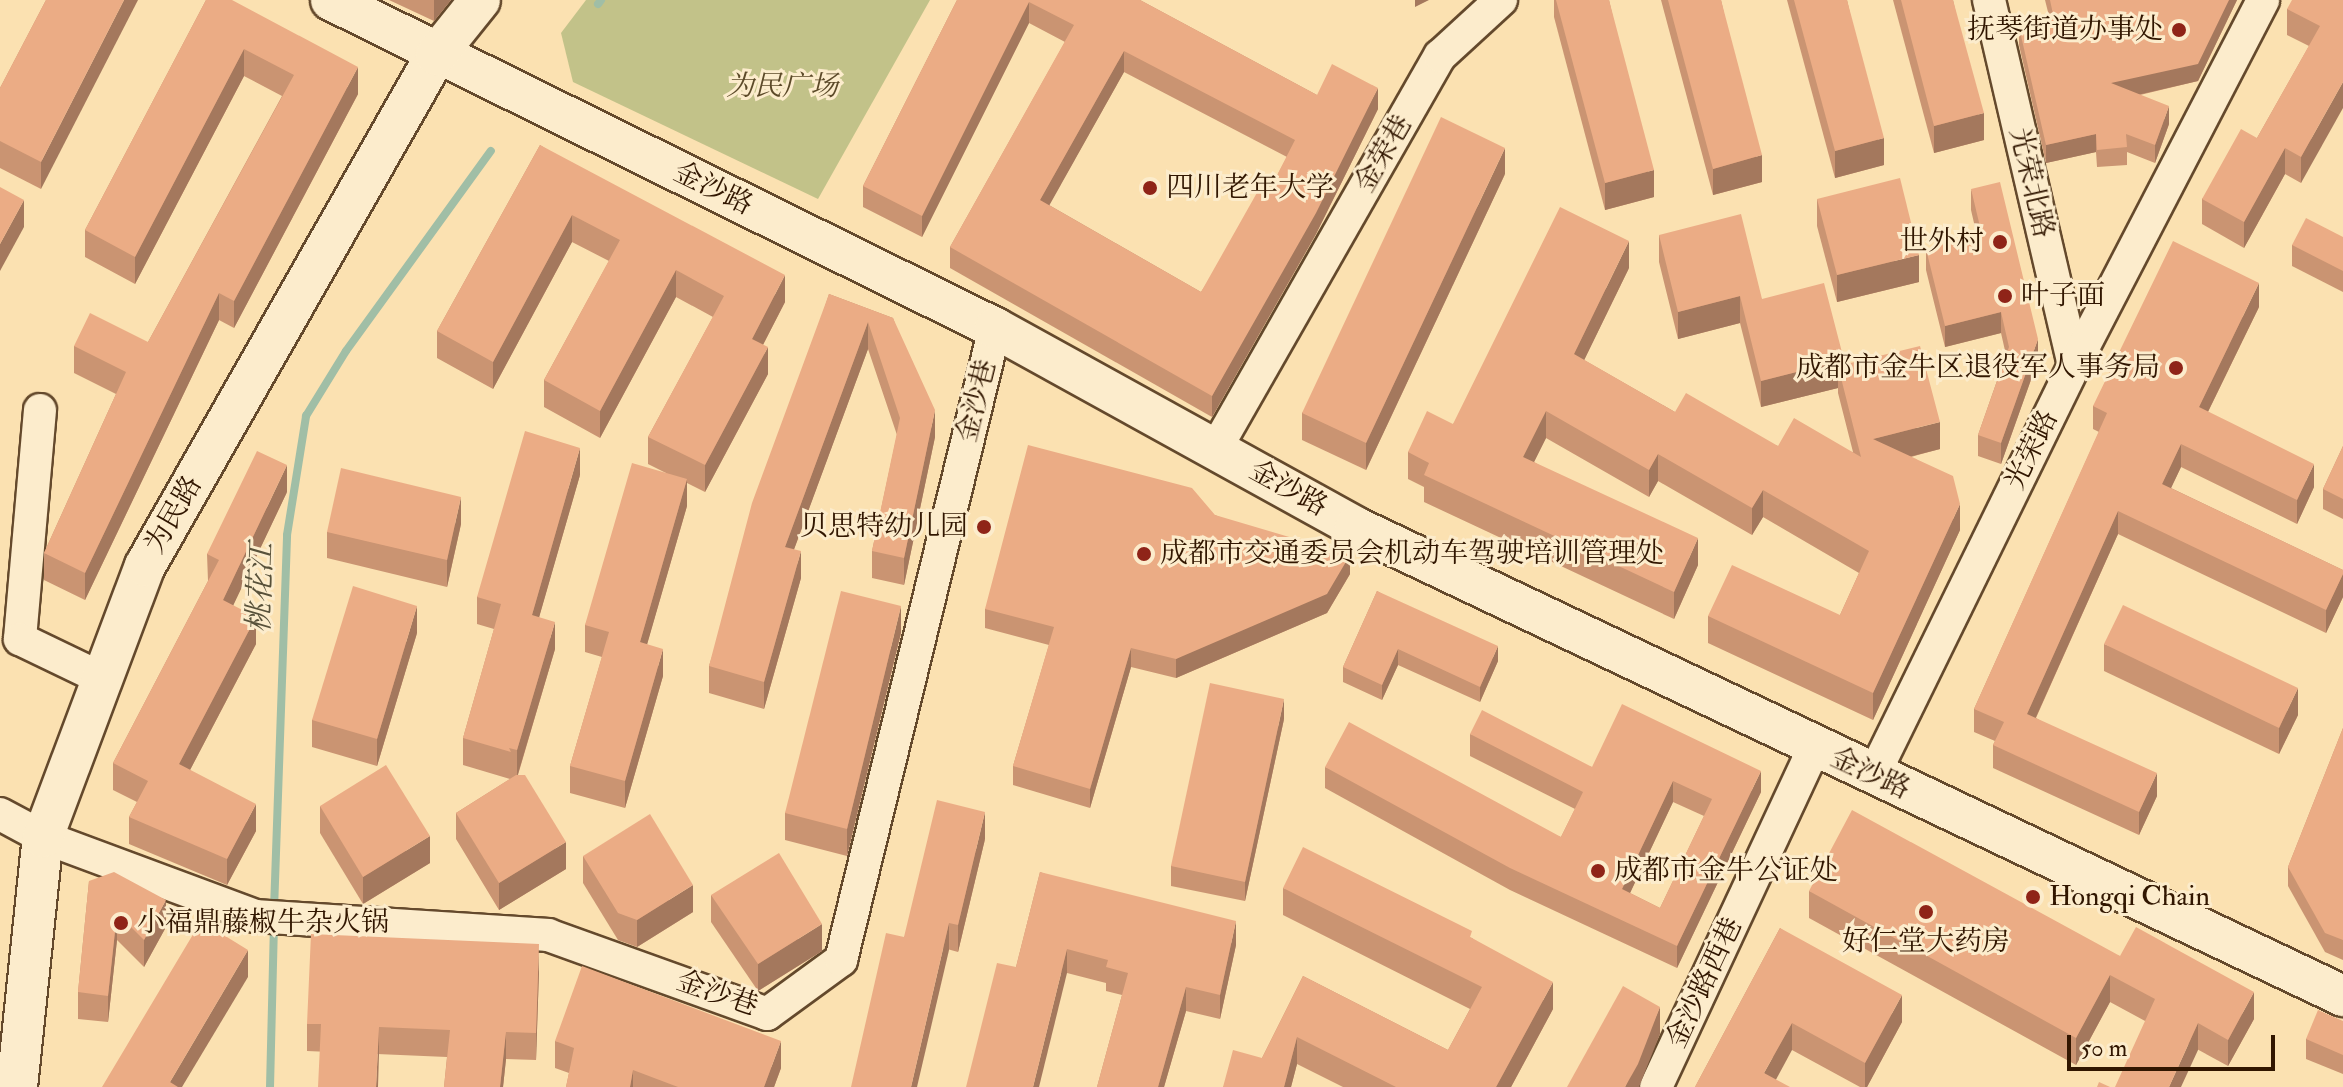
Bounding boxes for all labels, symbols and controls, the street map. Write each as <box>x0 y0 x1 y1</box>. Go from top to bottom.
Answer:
place label: 抚琴街道办事处 <box>1967 13 2163 47</box>
marker: 抚琴街道办事处 <box>2170 21 2188 39</box>
park label: 为民广场 <box>726 70 838 104</box>
street label: 金荣巷 <box>1348 109 1420 199</box>
street label: 光荣北路 <box>2002 125 2060 241</box>
street label: 金沙路 <box>668 155 758 223</box>
place label: 四川老年大学 <box>1166 171 1334 205</box>
marker: 四川老年大学 <box>1141 179 1159 197</box>
place label: 世外村 <box>1900 225 1984 259</box>
marker: 世外村 <box>1991 233 2009 251</box>
place label: 叶子面 <box>2021 279 2105 313</box>
marker: 叶子面 <box>1996 287 2014 305</box>
place label: 成都市金牛区退役军人事务局 <box>1796 351 2160 385</box>
street label: 金沙巷 <box>951 356 1003 446</box>
marker: 成都市金牛区退役军人事务局 <box>2167 359 2185 377</box>
street label: 光荣路 <box>1998 405 2066 495</box>
street label: 金沙路 <box>1243 454 1333 524</box>
street label: 为民路 <box>138 470 210 560</box>
place label: 贝思特幼儿园 <box>800 510 968 544</box>
marker: 贝思特幼儿园 <box>975 518 993 536</box>
place label: 成都市交通委员会机动车驾驶培训管理处 <box>1160 537 1664 571</box>
water label: 桃花江 <box>241 542 281 634</box>
marker: 成都市交通委员会机动车驾驶培训管理处 <box>1135 545 1153 563</box>
street label: 金沙路 <box>1825 741 1915 807</box>
place label: 成都市金牛公证处 <box>1614 854 1838 888</box>
marker: 成都市金牛公证处 <box>1589 862 1607 880</box>
place label: Hongqi Chain <box>2049 880 2210 914</box>
marker: Hongqi Chain <box>2024 888 2042 906</box>
marker: 好仁堂大药房 <box>1917 903 1935 921</box>
place label: 小福鼎藤椒牛杂火锅 <box>137 906 389 940</box>
street label: 金沙路西巷 <box>1660 912 1750 1054</box>
marker: 小福鼎藤椒牛杂火锅 <box>112 914 130 932</box>
place label: 好仁堂大药房 <box>1842 925 2010 959</box>
street label: 金沙巷 <box>672 964 762 1024</box>
scale bar <box>2071 1019 2279 1069</box>
text: 50 m <box>2081 1033 2127 1064</box>

